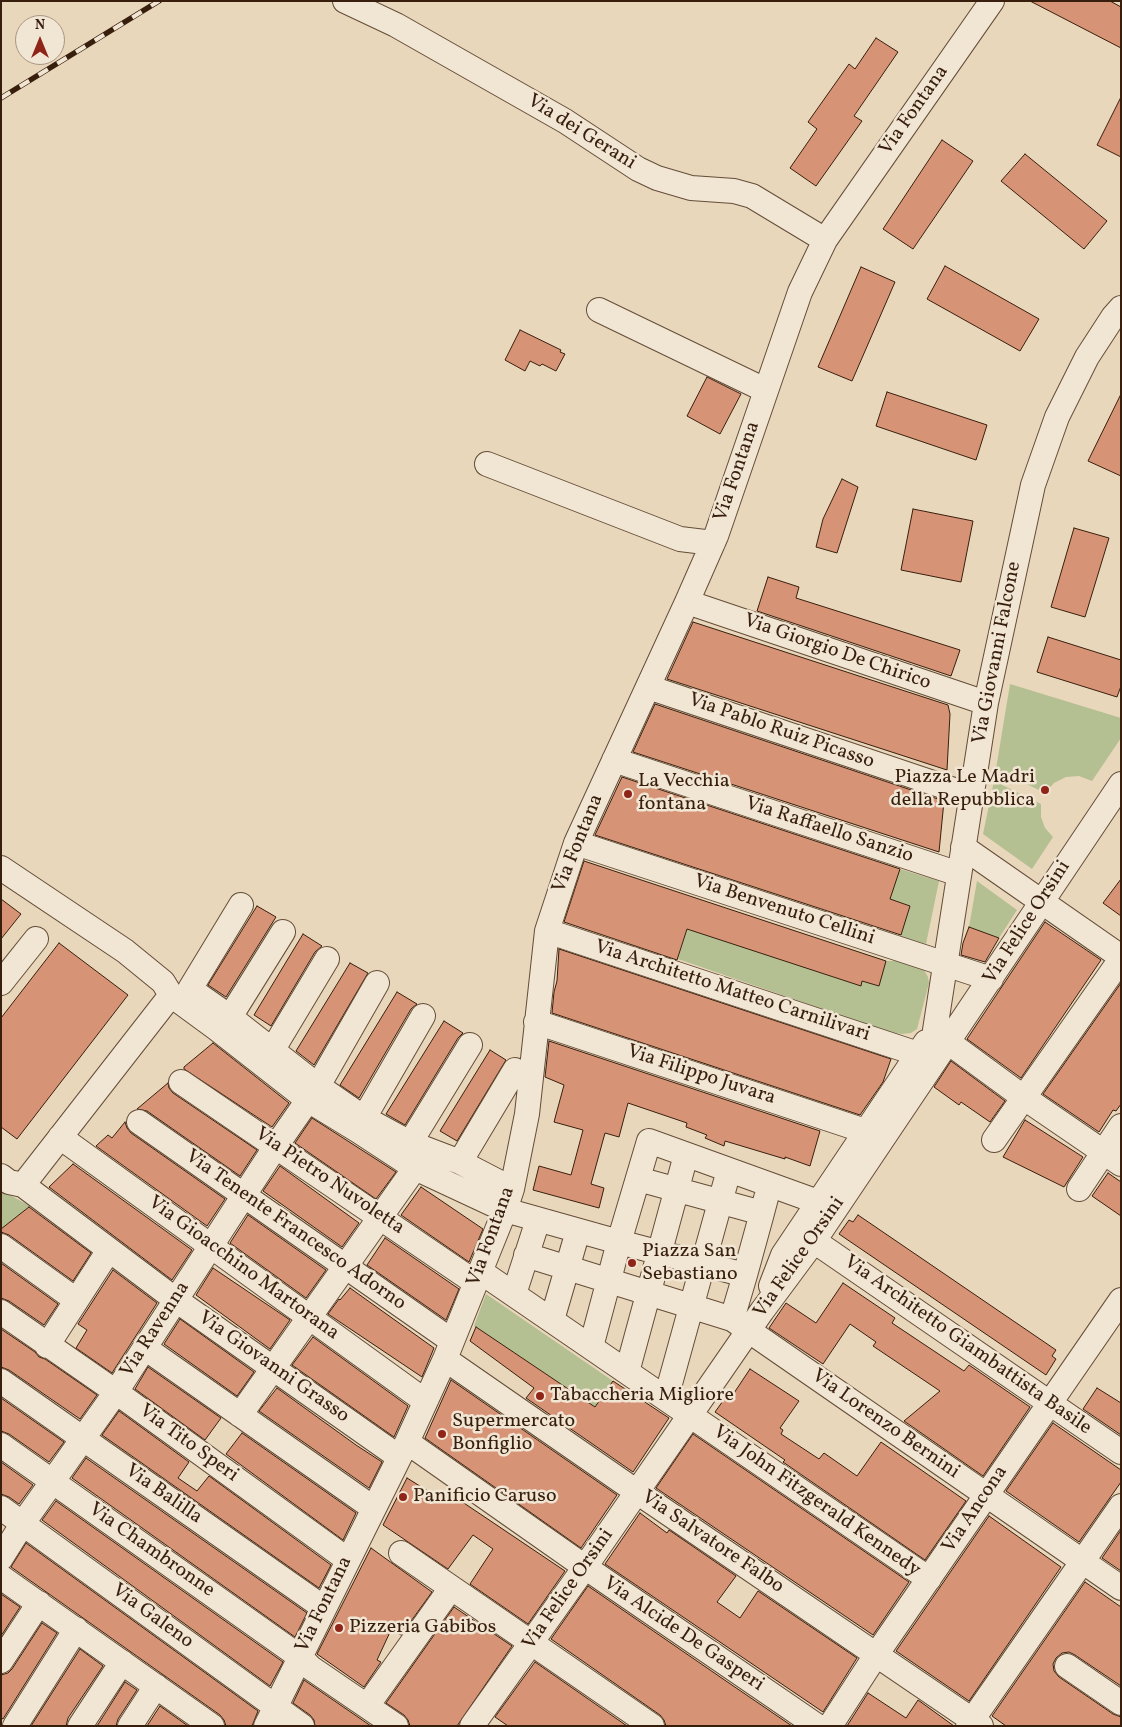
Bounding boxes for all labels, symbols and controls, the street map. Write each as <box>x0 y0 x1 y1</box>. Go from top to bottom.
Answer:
north arrow <box>15 15 65 65</box>
text: N <box>35 16 45 35</box>
street label: Via Fontana <box>875 61 955 161</box>
street label: Via dei Gerani <box>522 90 640 176</box>
street label: Via Fontana <box>710 419 766 525</box>
street label: Via Giovanni Falcone <box>969 560 1027 746</box>
street label: Via Giorgio De Chirico <box>740 610 934 696</box>
street label: Via Pablo Ruiz Picasso <box>685 689 877 775</box>
place label: Piazza Le Madri della Repubblica <box>890 766 1035 813</box>
place label: La Vecchia fontana <box>638 770 730 817</box>
marker: Piazza Le Madri della Repubblica <box>1039 784 1051 796</box>
marker: La Vecchia fontana <box>622 788 634 800</box>
street label: Via Fontana <box>548 791 610 897</box>
street label: Via Raffaello Sanzio <box>742 793 916 869</box>
street label: Via Felice Orsini <box>979 857 1077 989</box>
street label: Via Benvenuto Cellini <box>691 870 877 952</box>
street label: Via Architetto Matteo Carnilivari <box>591 936 873 1048</box>
street label: Via Filippo Juvara <box>624 1041 778 1111</box>
street label: Via Pietro Nuvoletta <box>250 1123 408 1241</box>
street label: Via Tenente Francesco Adorno <box>180 1145 410 1317</box>
street label: Via Fontana <box>463 1184 521 1290</box>
street label: Via Gioacchino Martorana <box>143 1192 343 1346</box>
street label: Via Felice Orsini <box>749 1193 851 1323</box>
place label: Piazza San Sebastiano <box>642 1240 738 1287</box>
street label: Via Architetto Giambattista Basile <box>839 1251 1095 1441</box>
marker: Piazza San Sebastiano <box>626 1257 638 1269</box>
street label: Via Ravenna <box>116 1278 196 1382</box>
street label: Via Giovanni Grasso <box>193 1307 353 1429</box>
street label: Via Lorenzo Bernini <box>806 1365 964 1485</box>
place label: Tabaccheria Migliore <box>550 1384 734 1408</box>
marker: Tabaccheria Migliore <box>534 1390 546 1402</box>
street label: Via Tito Speri <box>134 1400 242 1488</box>
place label: Supermercato Bonfiglio <box>452 1410 575 1457</box>
street label: Via John Fitzgerald Kennedy <box>707 1421 925 1583</box>
marker: Supermercato Bonfiglio <box>436 1428 448 1440</box>
street label: Via Balilla <box>120 1460 206 1530</box>
street label: Via Ancona <box>938 1462 1014 1558</box>
place label: Panificio Caruso <box>413 1485 557 1509</box>
street label: Via Salvatore Falbo <box>636 1486 788 1600</box>
marker: Panificio Caruso <box>397 1491 409 1503</box>
street label: Via Chambronne <box>83 1499 219 1603</box>
street label: Via Felice Orsini <box>518 1525 620 1655</box>
street label: Via Fontana <box>291 1553 359 1657</box>
street label: Via Alcide De Gasperi <box>598 1572 768 1698</box>
street label: Via Galeno <box>106 1579 198 1655</box>
place label: Pizzeria Gabibos <box>349 1616 496 1640</box>
marker: Pizzeria Gabibos <box>333 1622 345 1634</box>

